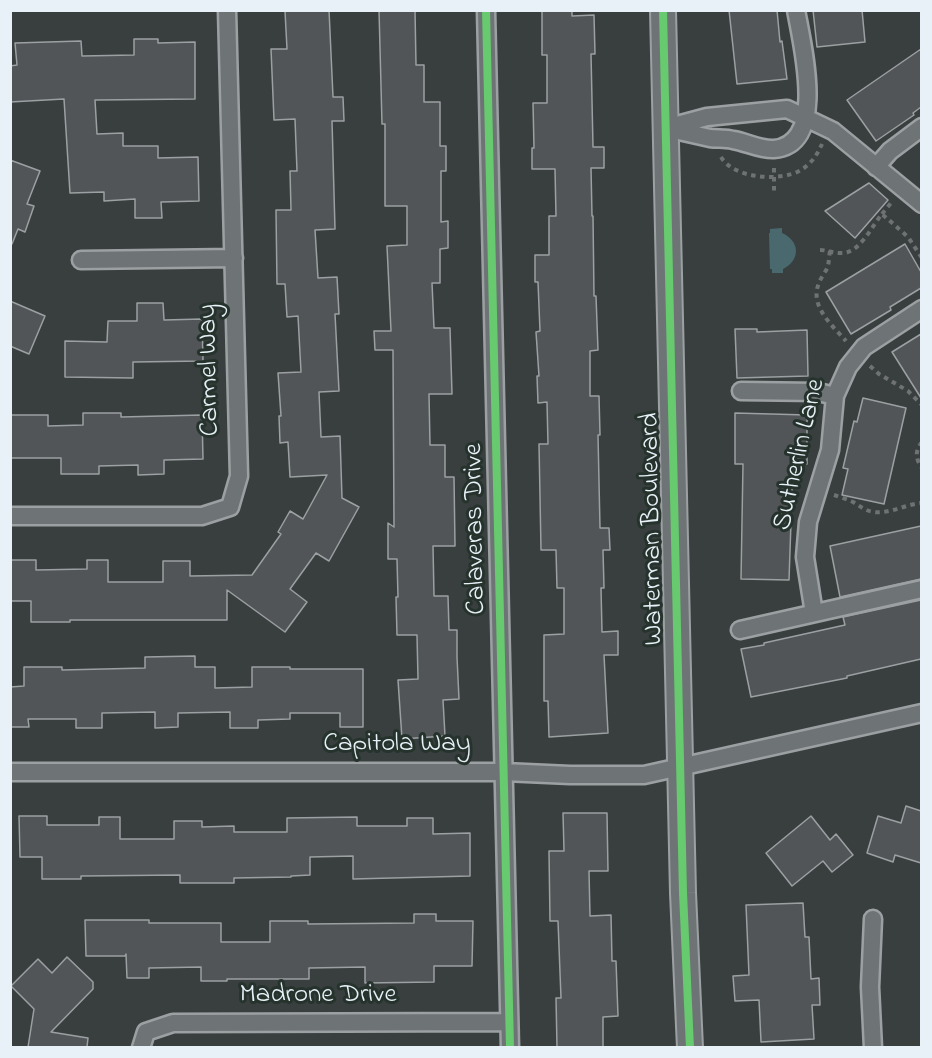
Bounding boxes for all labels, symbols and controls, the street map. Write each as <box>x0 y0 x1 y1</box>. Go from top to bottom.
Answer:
street label: Carmel Way <box>194 303 228 437</box>
street label: Sutherlin Lane <box>768 376 834 534</box>
street label: Waterman Boulevard <box>636 412 672 646</box>
street label: Calaveras Drive <box>459 443 495 615</box>
street label: Capitola Way <box>323 730 471 762</box>
street label: Madrone Drive <box>239 981 397 1013</box>

